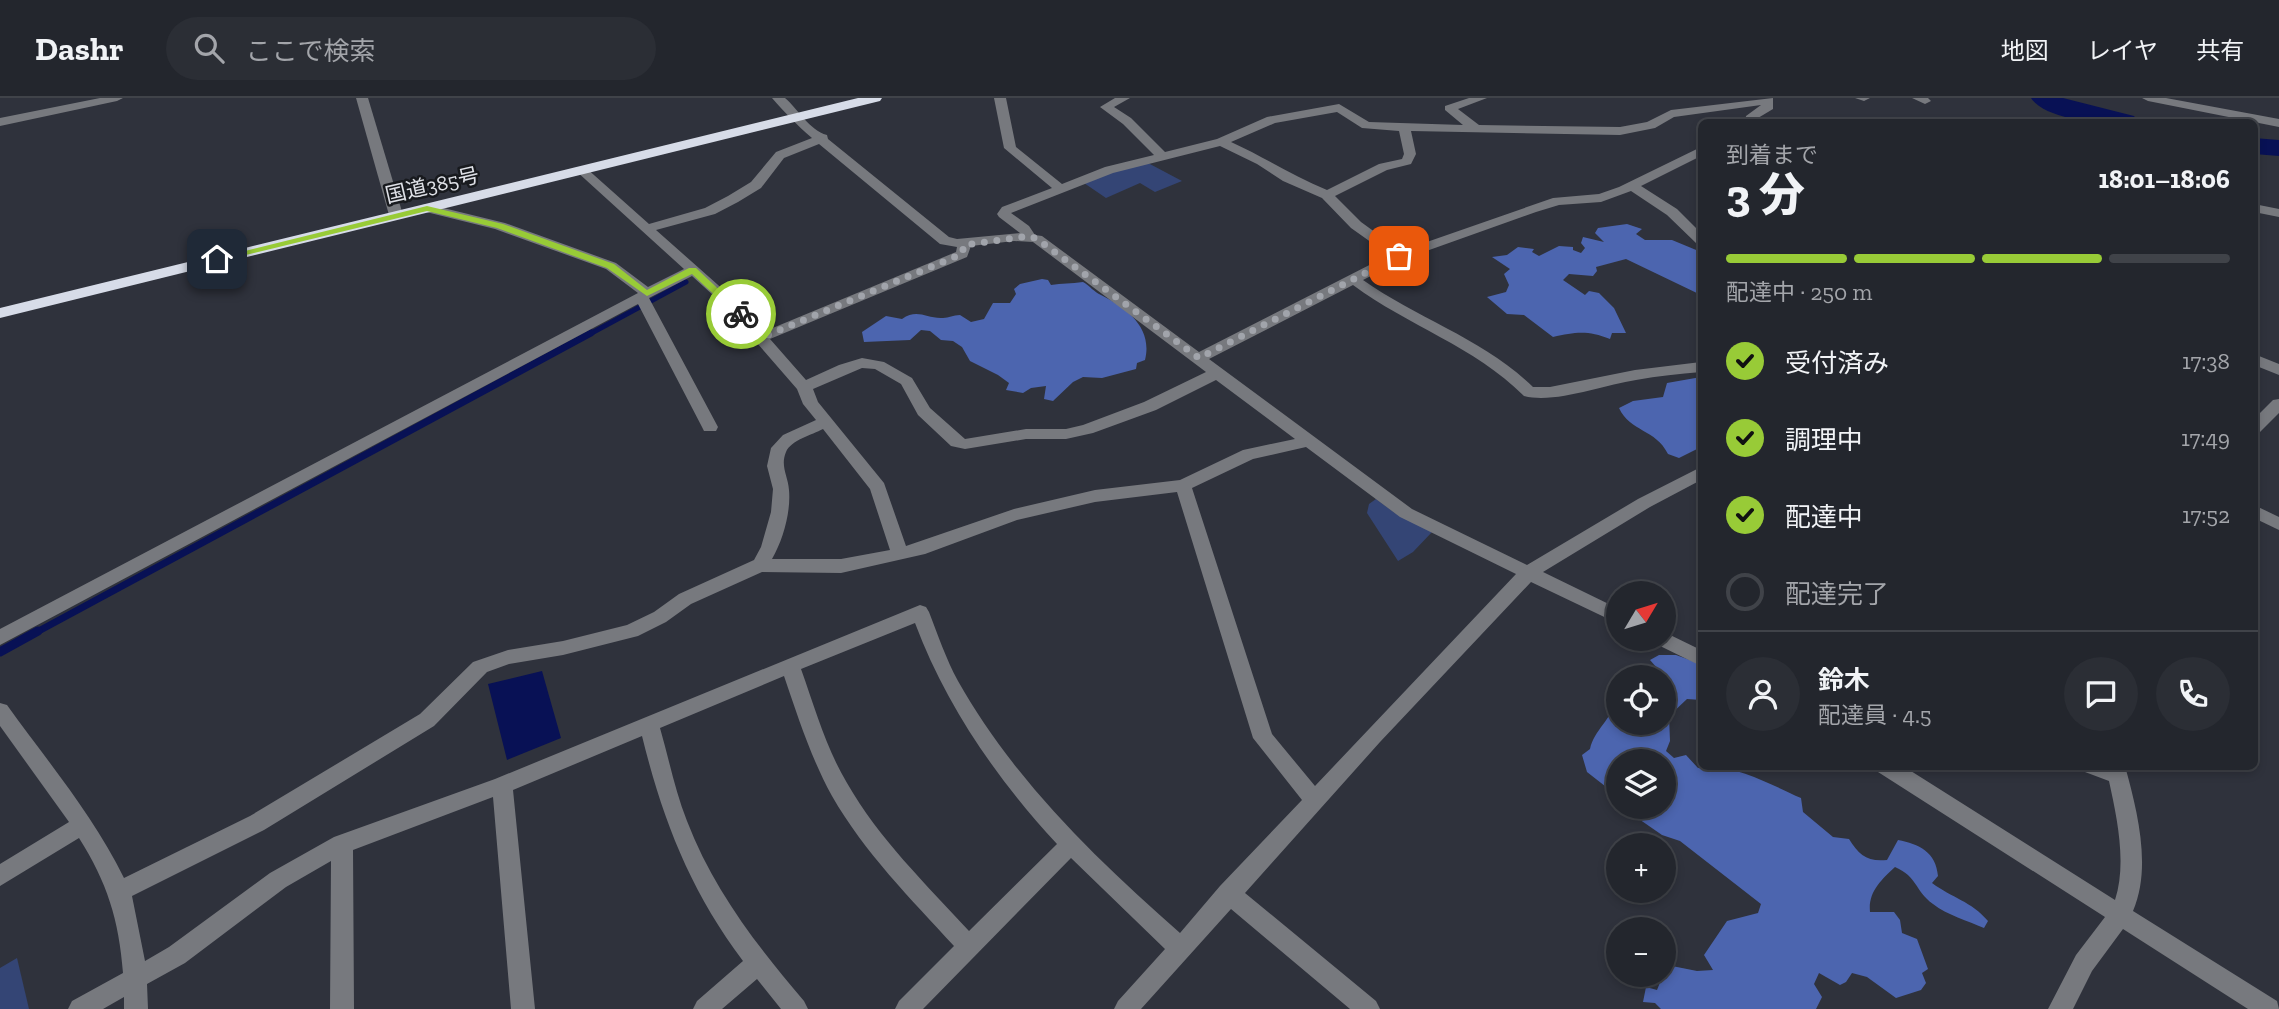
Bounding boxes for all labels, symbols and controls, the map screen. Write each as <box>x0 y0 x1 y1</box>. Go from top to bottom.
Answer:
search box <box>166 17 656 80</box>
text: Dashr <box>35 29 124 68</box>
icon: search <box>190 29 228 67</box>
text: ここで検索 <box>246 35 376 67</box>
text: 地図 <box>2001 36 2049 65</box>
text: レイヤ <box>2087 36 2158 65</box>
text: 共有 <box>2196 36 2244 65</box>
text: 到着まで <box>1726 141 1818 169</box>
street label: 国道385号 <box>383 162 481 208</box>
text: 18:01–18:06 <box>2099 163 2230 195</box>
text: 3 分 <box>1726 168 1805 223</box>
pin <box>1369 226 1429 286</box>
pin <box>187 229 247 289</box>
icon: bag <box>1380 237 1418 275</box>
icon: home <box>198 240 236 278</box>
text: 配達中 · 250 m <box>1726 278 1872 306</box>
courier <box>706 279 776 349</box>
icon: bike <box>722 295 760 333</box>
icon: check <box>1726 342 1764 380</box>
text: 受付済み <box>1785 347 1889 379</box>
text: 17:38 <box>2182 347 2230 375</box>
icon: check <box>1726 419 1764 457</box>
text: 調理中 <box>1785 424 1863 456</box>
text: 17:49 <box>2181 424 2230 452</box>
icon: check <box>1726 496 1764 534</box>
text: 配達中 <box>1785 501 1863 533</box>
text: 17:52 <box>2182 501 2230 529</box>
text: 配達完了 <box>1785 578 1889 610</box>
north arrow <box>1606 581 1676 651</box>
map controls <box>1606 581 1676 987</box>
button: person <box>1726 657 1800 731</box>
button: chat <box>2064 657 2138 731</box>
button: phone <box>2156 657 2230 731</box>
text: 鈴木 <box>1818 664 1870 696</box>
button: locate <box>1606 665 1676 735</box>
text: 配達員 · 4.5 <box>1818 701 1932 729</box>
button: layers <box>1606 749 1676 819</box>
button: + <box>1606 833 1676 903</box>
button: − <box>1606 917 1676 987</box>

